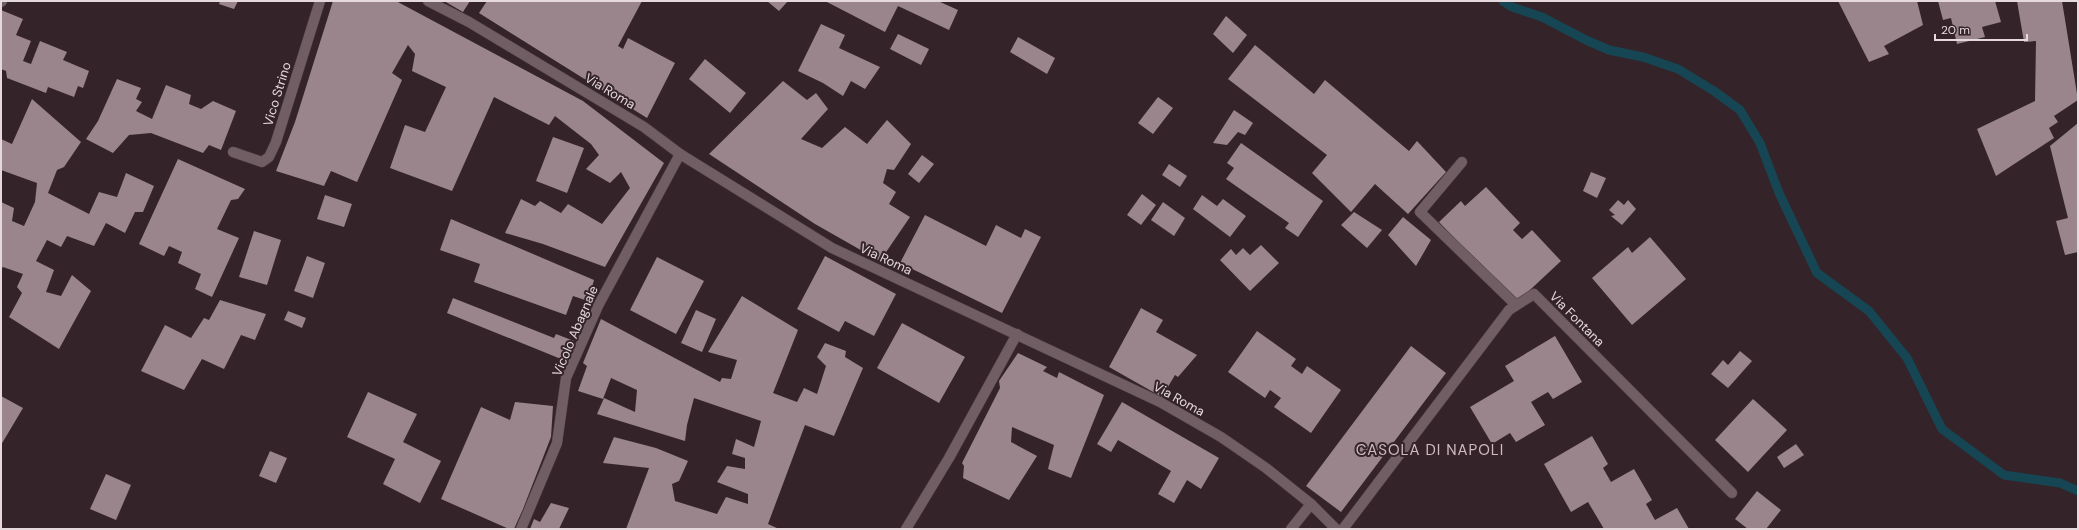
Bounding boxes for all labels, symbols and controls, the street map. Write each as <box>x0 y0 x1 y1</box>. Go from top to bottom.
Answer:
scale bar <box>1935 16 2027 42</box>
text: 20 m <box>1941 22 1970 38</box>
street label: Vico Strino <box>259 60 295 128</box>
street label: Via Roma <box>582 69 638 113</box>
street label: Via Roma <box>857 239 915 279</box>
street label: Vicolo Abagnale <box>548 283 602 379</box>
street label: Via Fontana <box>1546 288 1608 350</box>
street label: Via Roma <box>1150 378 1208 420</box>
district label: CASOLA DI NAPOLI <box>1356 440 1504 460</box>

